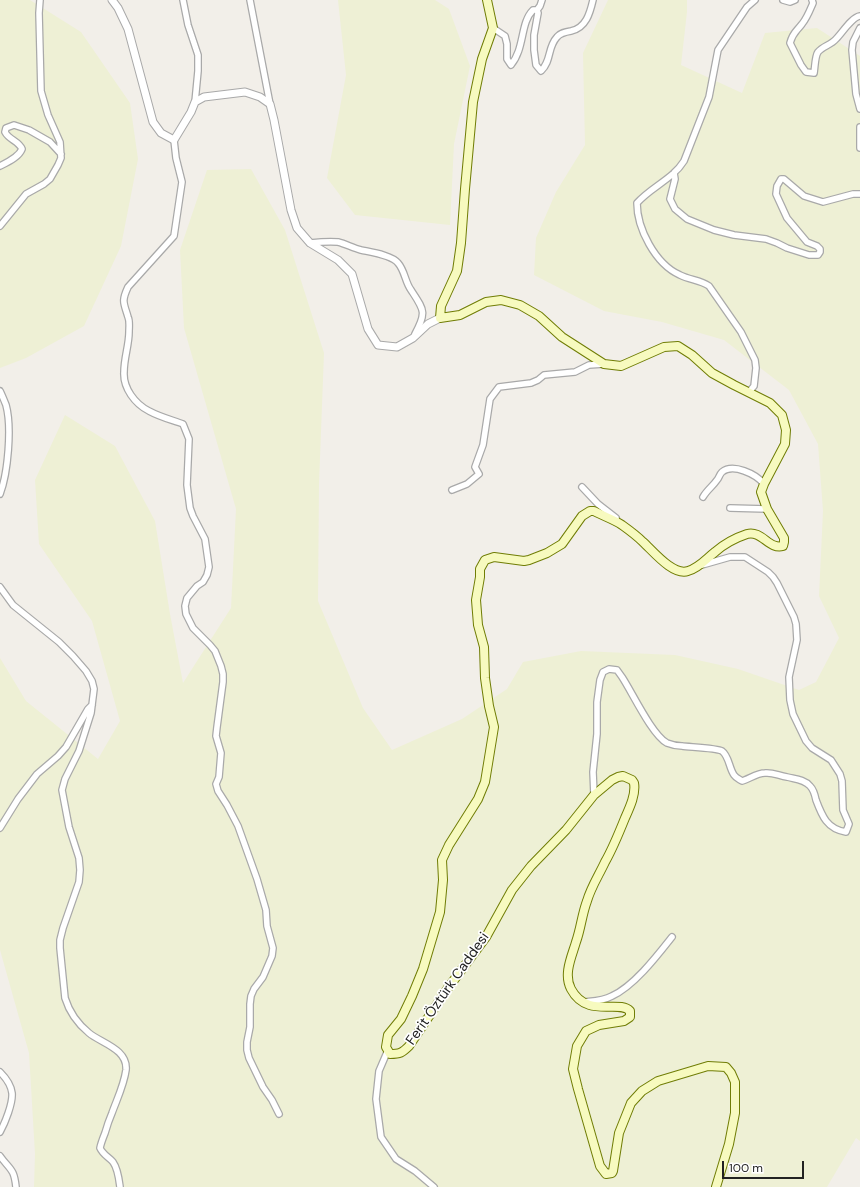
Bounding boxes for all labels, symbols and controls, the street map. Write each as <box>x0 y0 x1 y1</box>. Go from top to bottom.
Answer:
street label: Ferit Öztürk Caddesi <box>403 930 493 1048</box>
scale bar <box>724 1153 806 1179</box>
text: 100 m <box>729 1160 763 1176</box>

